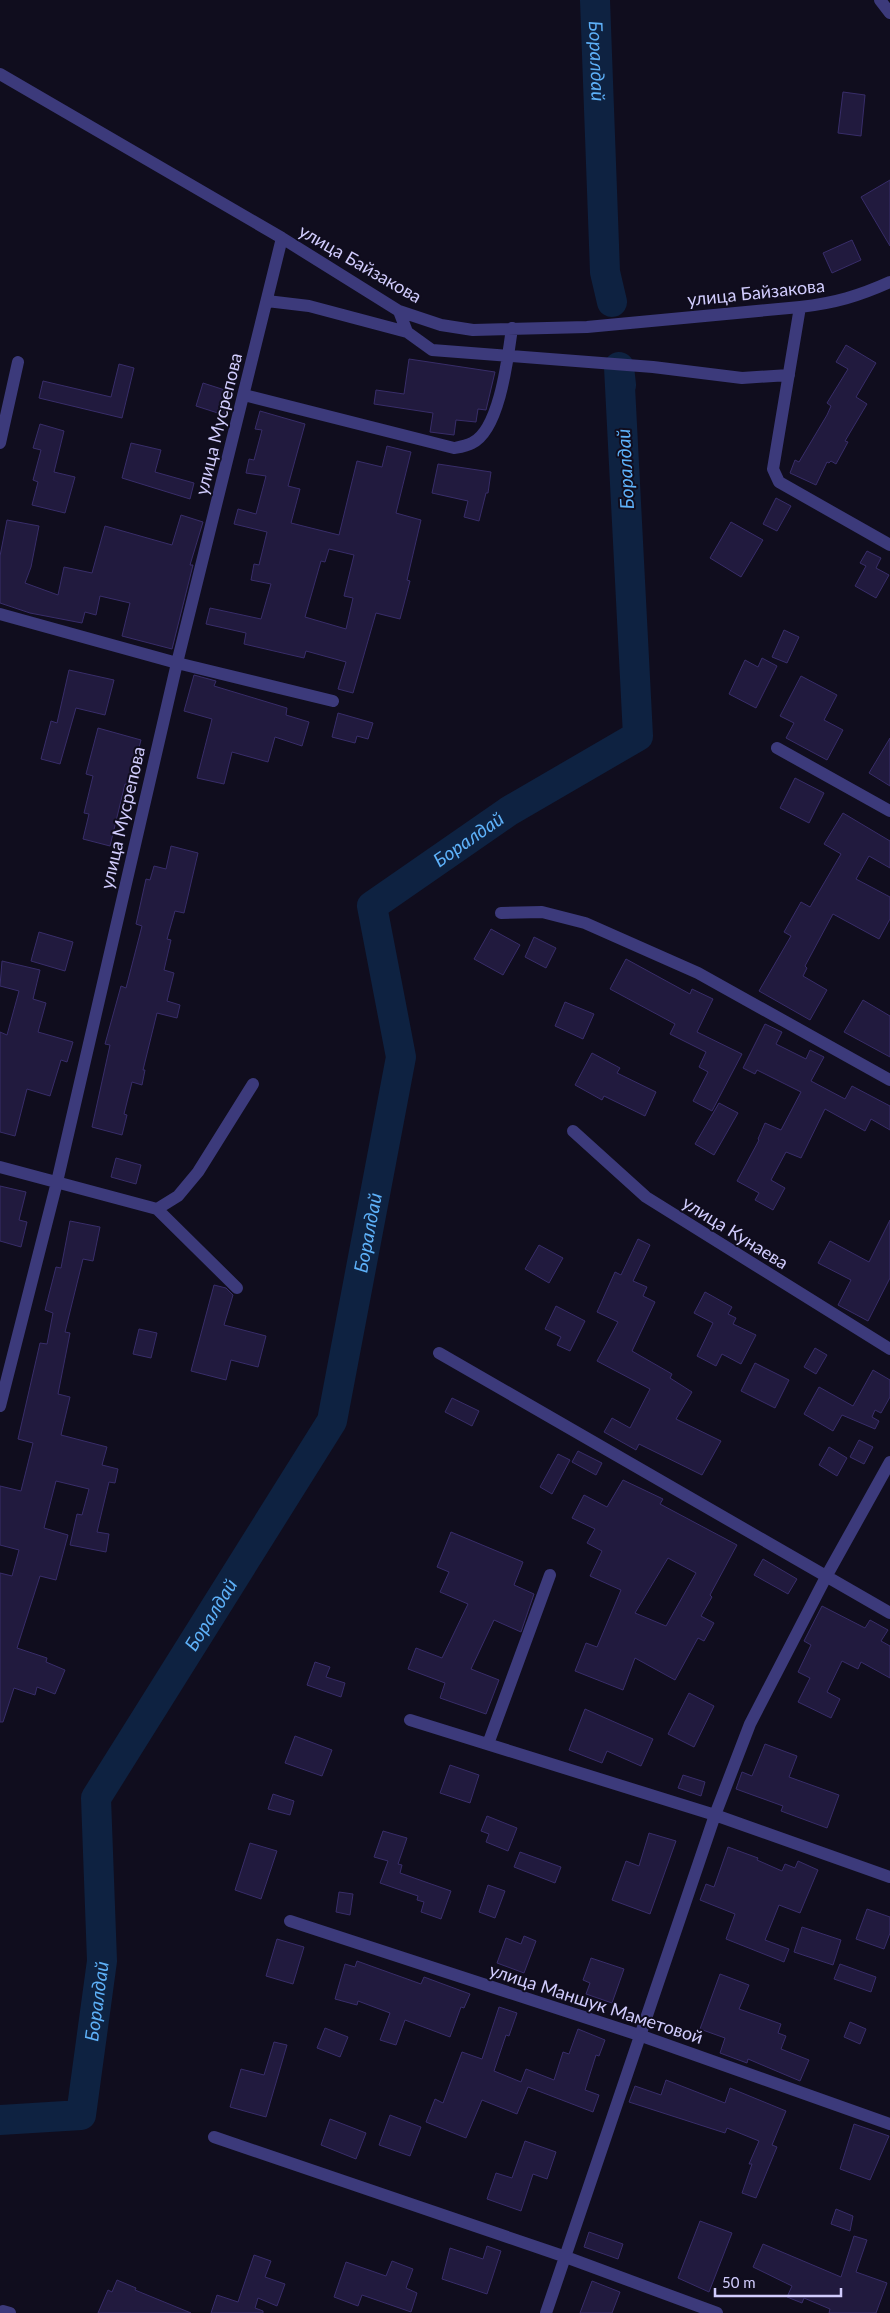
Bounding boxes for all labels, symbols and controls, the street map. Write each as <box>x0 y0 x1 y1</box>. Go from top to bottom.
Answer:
water label: Боралдай <box>585 20 611 102</box>
street label: улица Байзакова <box>295 219 426 307</box>
street label: улица Байзакова <box>686 274 826 310</box>
street label: улица Мусрепова <box>190 350 246 497</box>
water label: Боралдай <box>611 428 638 510</box>
street label: улица Мусрепова <box>95 744 149 891</box>
water label: Боралдай <box>428 806 508 871</box>
water label: Боралдай <box>348 1191 386 1275</box>
street label: улица Кунаева <box>679 1191 793 1273</box>
water label: Боралдай <box>179 1574 242 1655</box>
street label: улица Маншук Маметовой <box>487 1958 706 2048</box>
water label: Боралдай <box>79 1960 113 2043</box>
scale bar <box>715 2266 841 2298</box>
text: 50 m <box>722 2273 756 2291</box>

